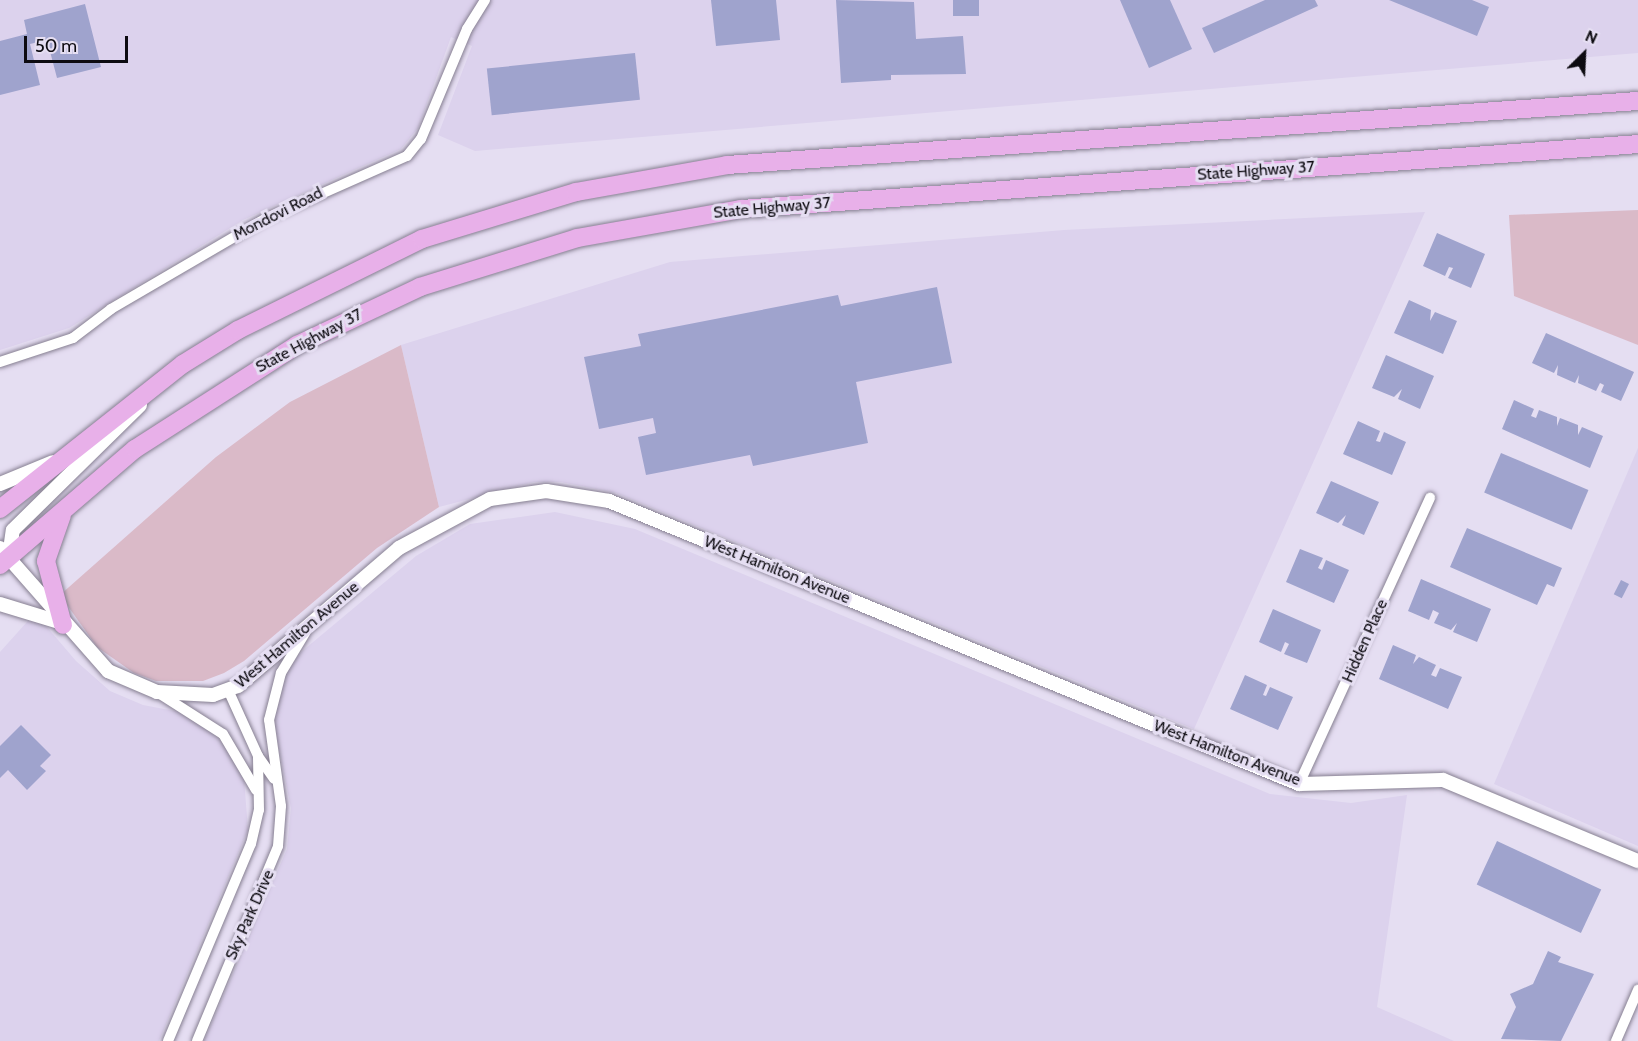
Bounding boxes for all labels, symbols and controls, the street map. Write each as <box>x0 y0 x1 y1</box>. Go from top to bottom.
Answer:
scale bar <box>27 24 130 62</box>
north arrow <box>1554 24 1614 84</box>
text: N <box>1582 26 1601 48</box>
text: 50 m <box>35 35 77 57</box>
street label: State Highway 37 <box>1197 157 1315 185</box>
street label: Mondovi Road <box>230 183 326 245</box>
street label: State Highway 37 <box>713 193 831 223</box>
street label: State Highway 37 <box>253 305 365 377</box>
street label: West Hamilton Avenue <box>701 532 853 608</box>
street label: West Hamilton Avenue <box>231 578 363 692</box>
street label: Hidden Place <box>1338 596 1392 686</box>
street label: West Hamilton Avenue <box>1151 716 1303 790</box>
street label: Sky Park Drive <box>222 867 278 963</box>

